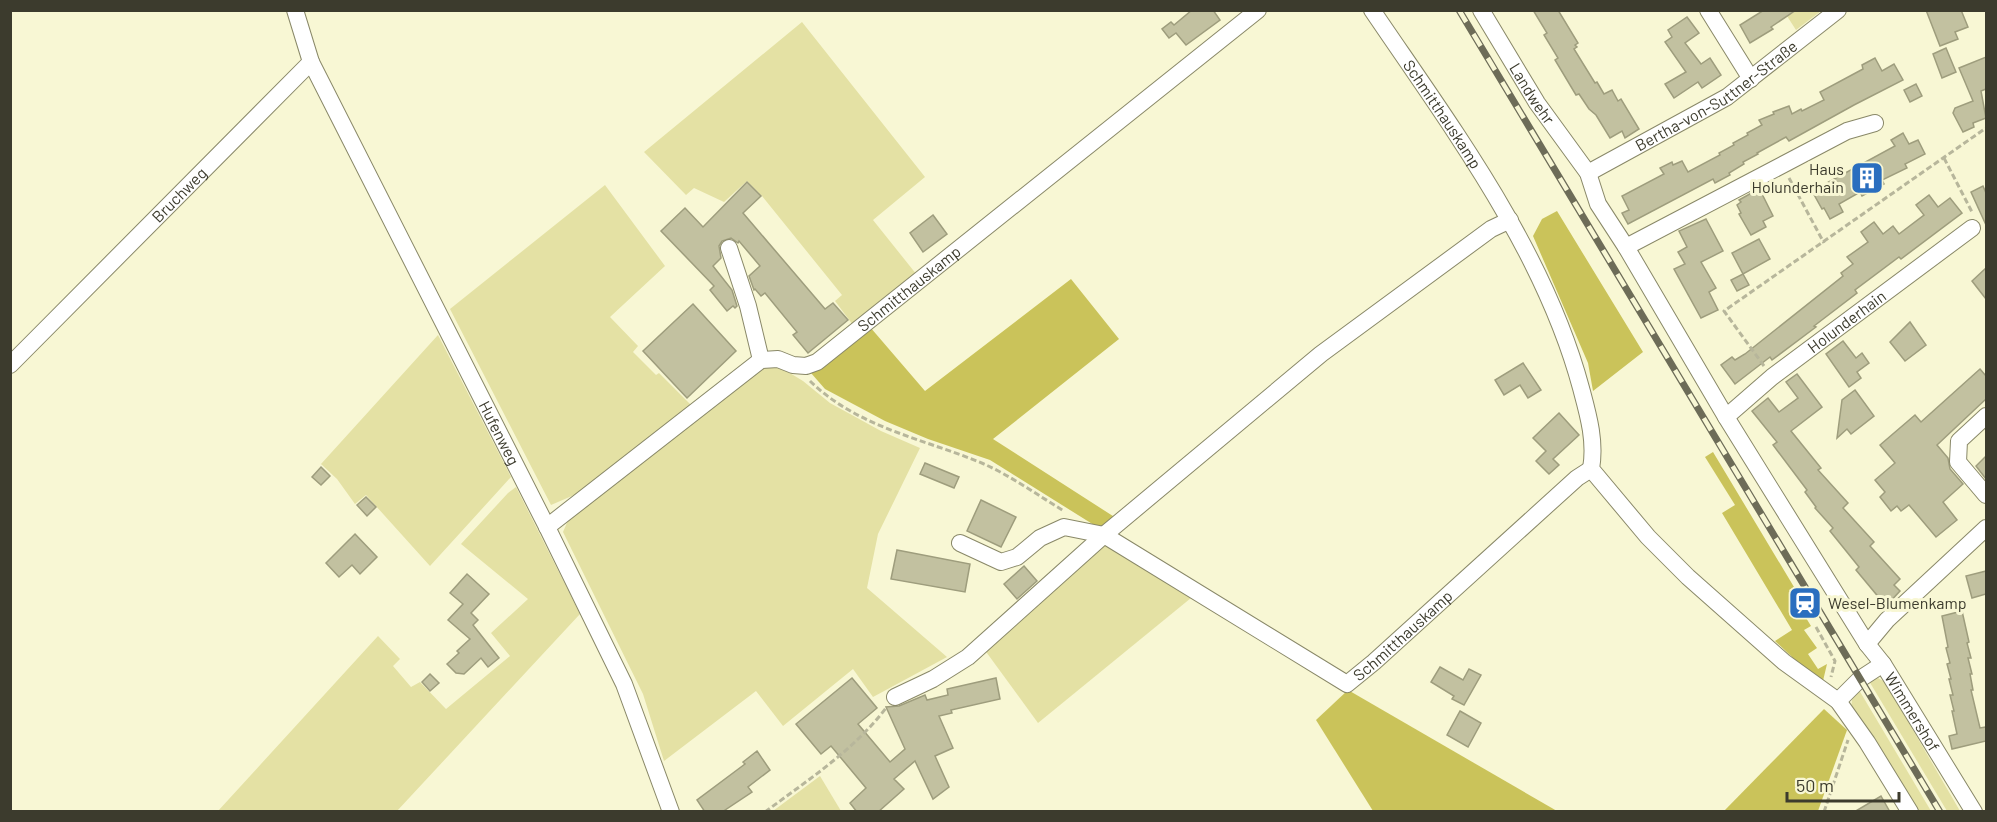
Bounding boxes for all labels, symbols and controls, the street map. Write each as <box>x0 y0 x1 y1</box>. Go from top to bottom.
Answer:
street label: Bertha-von-Suttner-Straße <box>1632 36 1800 154</box>
street label: Schmitthauskamp <box>1400 56 1486 172</box>
street label: Landwehr <box>1506 59 1559 128</box>
place label: Haus Holunderhain <box>1751 159 1844 196</box>
building icon: Haus Holunderhain <box>1849 160 1885 196</box>
street label: Bruchweg <box>148 163 210 226</box>
street label: Schmitthauskamp <box>853 241 964 335</box>
street label: Holunderhain <box>1803 286 1889 356</box>
street label: Hufenweg <box>476 398 524 468</box>
station icon: Wesel-Blumenkamp <box>1787 585 1823 621</box>
street label: Schmitthauskamp <box>1349 586 1456 684</box>
place label: Wesel-Blumenkamp <box>1828 593 1967 612</box>
street label: Wimmershof <box>1881 668 1944 755</box>
scale bar <box>1787 765 1900 803</box>
text: 50 m <box>1796 774 1834 796</box>

